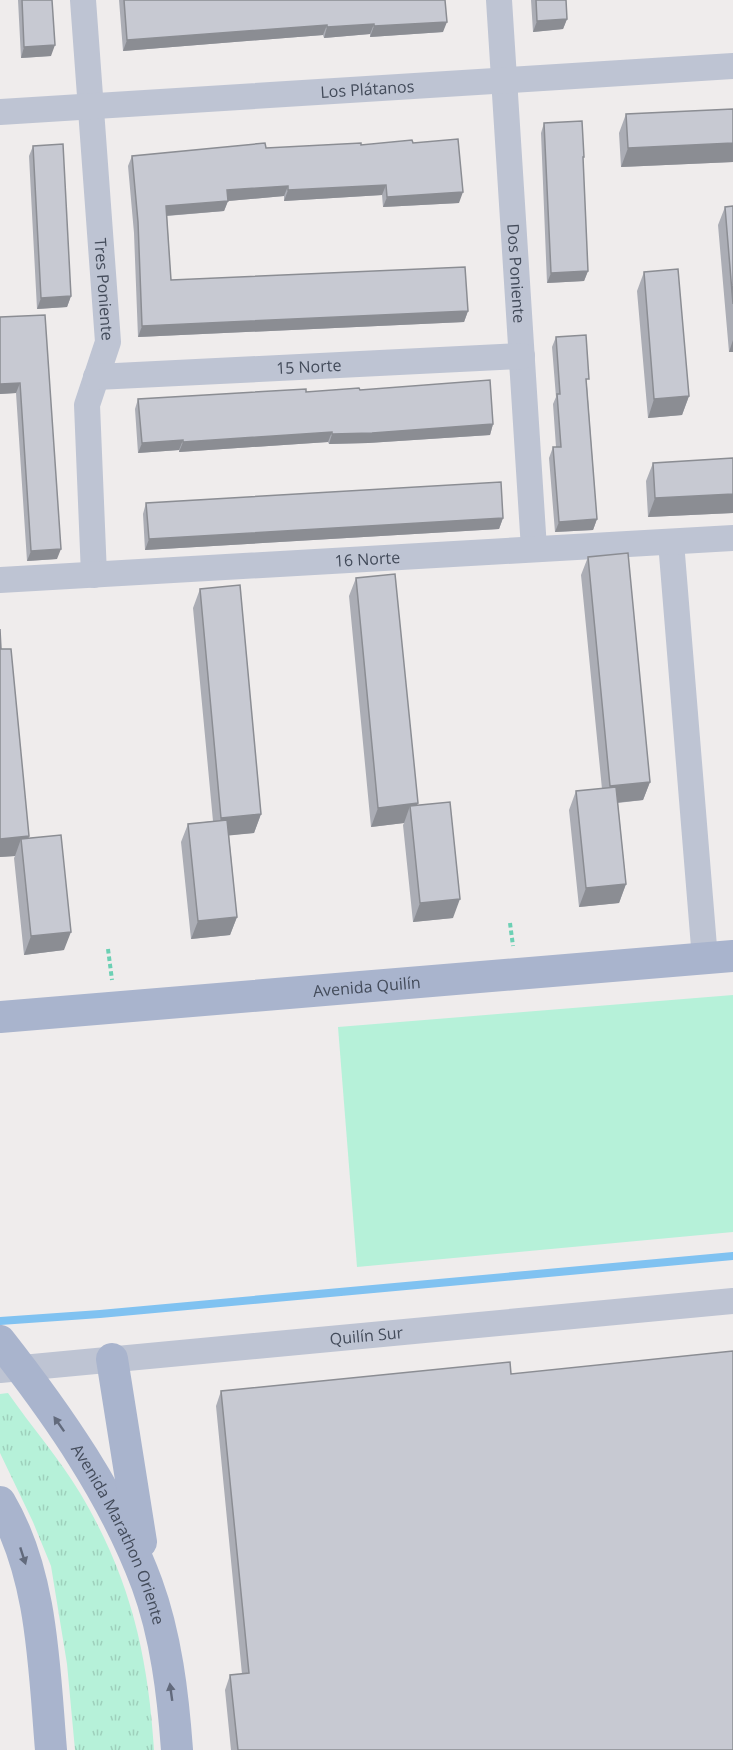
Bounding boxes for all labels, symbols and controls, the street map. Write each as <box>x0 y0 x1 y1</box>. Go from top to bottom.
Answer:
street label: Los Plátanos <box>320 75 415 103</box>
street label: Dos Poniente <box>502 223 531 324</box>
street label: Tres Poniente <box>89 237 119 341</box>
street label: 15 Norte <box>276 354 342 379</box>
street label: 16 Norte <box>334 546 401 572</box>
street label: Avenida Quilín <box>312 971 421 1002</box>
street label: Quilín Sur <box>329 1321 404 1350</box>
one-way arrow <box>53 1416 65 1432</box>
street label: Avenida Marathon Oriente <box>66 1439 170 1627</box>
one-way arrow <box>18 1547 28 1565</box>
one-way arrow <box>166 1682 175 1701</box>

